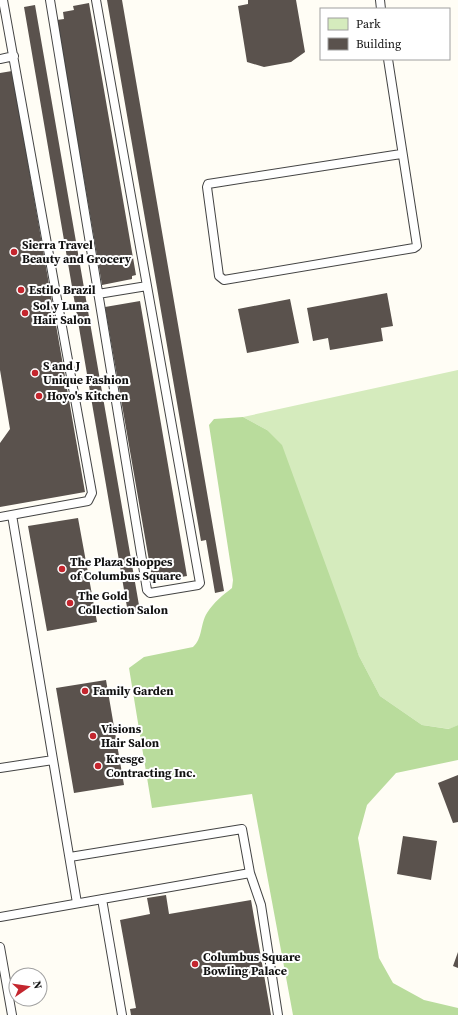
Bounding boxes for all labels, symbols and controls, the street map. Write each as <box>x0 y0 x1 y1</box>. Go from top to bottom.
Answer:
legend <box>320 8 450 60</box>
text: Park <box>356 16 381 32</box>
text: Building <box>356 36 401 52</box>
place label: Sierra Travel Beauty and Grocery <box>22 237 132 267</box>
marker: Sierra Travel Beauty and Grocery <box>9 247 19 257</box>
place label: Estilo Brazil <box>29 282 96 298</box>
marker: Estilo Brazil <box>16 285 26 295</box>
place label: Sol y Luna Hair Salon <box>33 298 92 328</box>
marker: Sol y Luna Hair Salon <box>20 308 30 318</box>
place label: S and J Unique Fashion <box>43 358 130 388</box>
marker: S and J Unique Fashion <box>30 368 40 378</box>
place label: Hoyo's Kitchen <box>47 388 129 404</box>
marker: Hoyo's Kitchen <box>34 391 44 401</box>
place label: The Plaza Shoppes of Columbus Square <box>70 554 181 584</box>
marker: The Plaza Shoppes of Columbus Square <box>57 564 67 574</box>
place label: The Gold Collection Salon <box>78 588 169 618</box>
marker: The Gold Collection Salon <box>65 598 75 608</box>
place label: Family Garden <box>93 683 174 699</box>
marker: Family Garden <box>80 686 90 696</box>
place label: Visions Hair Salon <box>101 721 160 751</box>
marker: Visions Hair Salon <box>88 731 98 741</box>
place label: Kresge Contracting Inc. <box>106 751 196 781</box>
marker: Kresge Contracting Inc. <box>93 761 103 771</box>
place label: Columbus Square Bowling Palace <box>203 949 301 979</box>
marker: Columbus Square Bowling Palace <box>190 959 200 969</box>
north arrow <box>8 967 48 1007</box>
text: N <box>29 979 45 990</box>

